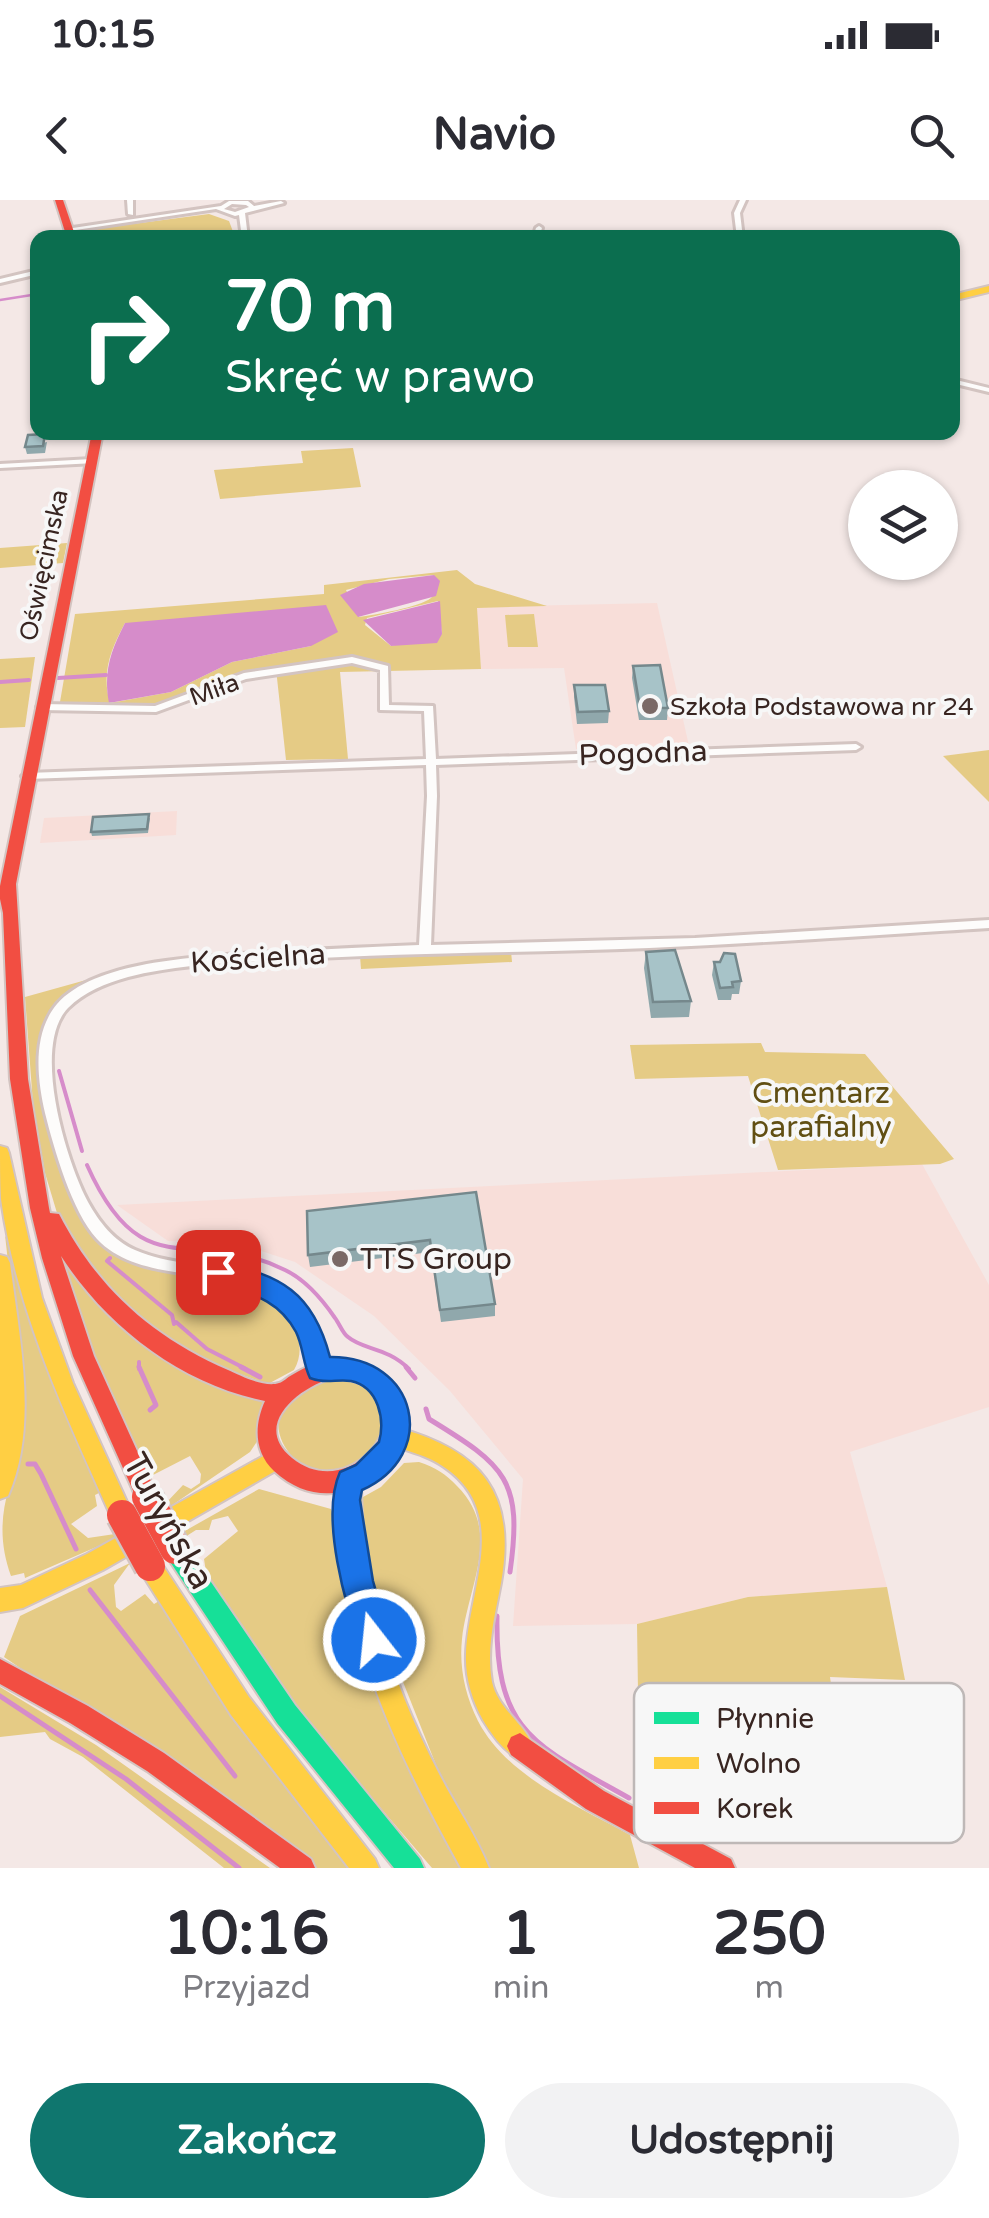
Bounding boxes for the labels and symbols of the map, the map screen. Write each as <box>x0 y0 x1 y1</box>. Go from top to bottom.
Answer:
street label: Oświęcimska <box>13 487 75 644</box>
street label: Miła <box>185 667 243 713</box>
place label: Szkoła Podstawowa nr 24 <box>670 692 974 722</box>
marker: Szkoła Podstawowa nr 24 <box>639 695 661 717</box>
street label: Pogodna <box>578 733 708 774</box>
street label: Kościelna <box>189 935 327 982</box>
park label: Cmentarz parafialny <box>750 1075 892 1146</box>
pin <box>176 1230 261 1315</box>
place label: TTS Group <box>360 1241 512 1278</box>
marker: TTS Group <box>329 1248 351 1270</box>
street label: Turyńska <box>114 1446 223 1597</box>
position arrow <box>322 1588 426 1692</box>
legend <box>634 1683 964 1843</box>
text: Płynnie <box>716 1702 814 1736</box>
text: Wolno <box>716 1747 801 1781</box>
text: Korek <box>716 1792 793 1826</box>

